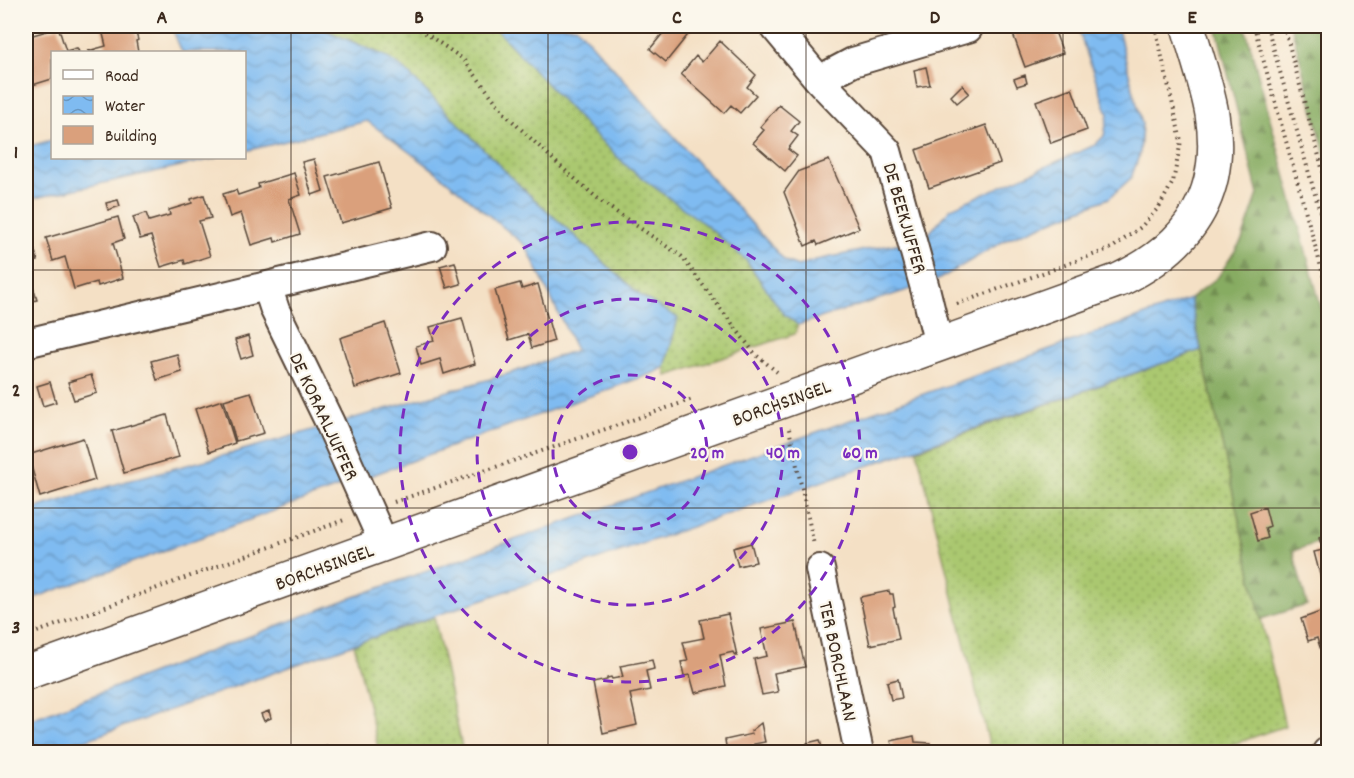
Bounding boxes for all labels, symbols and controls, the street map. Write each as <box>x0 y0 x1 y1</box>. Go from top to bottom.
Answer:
text: A <box>157 5 168 33</box>
text: B <box>414 5 424 33</box>
text: C <box>672 5 682 33</box>
text: D <box>930 5 941 33</box>
text: E <box>1187 5 1197 33</box>
legend <box>51 51 246 159</box>
text: Road <box>105 65 139 90</box>
text: Water <box>105 95 145 120</box>
text: Building <box>105 125 157 150</box>
text: 1 <box>14 140 18 168</box>
street label: DE BEEKJUFFER <box>874 160 932 278</box>
street label: DE KORAALJUFFER <box>280 349 364 486</box>
street label: BORCHSINGEL <box>729 374 835 436</box>
text: 2 <box>12 378 20 406</box>
centre of rings <box>620 442 640 462</box>
text: 20 m <box>690 442 724 467</box>
text: 40 m <box>766 442 800 467</box>
text: 60 m <box>842 442 878 467</box>
street label: BORCHSINGEL <box>272 538 378 600</box>
street label: TER BORCHLAAN <box>810 599 862 724</box>
text: 3 <box>12 615 20 643</box>

